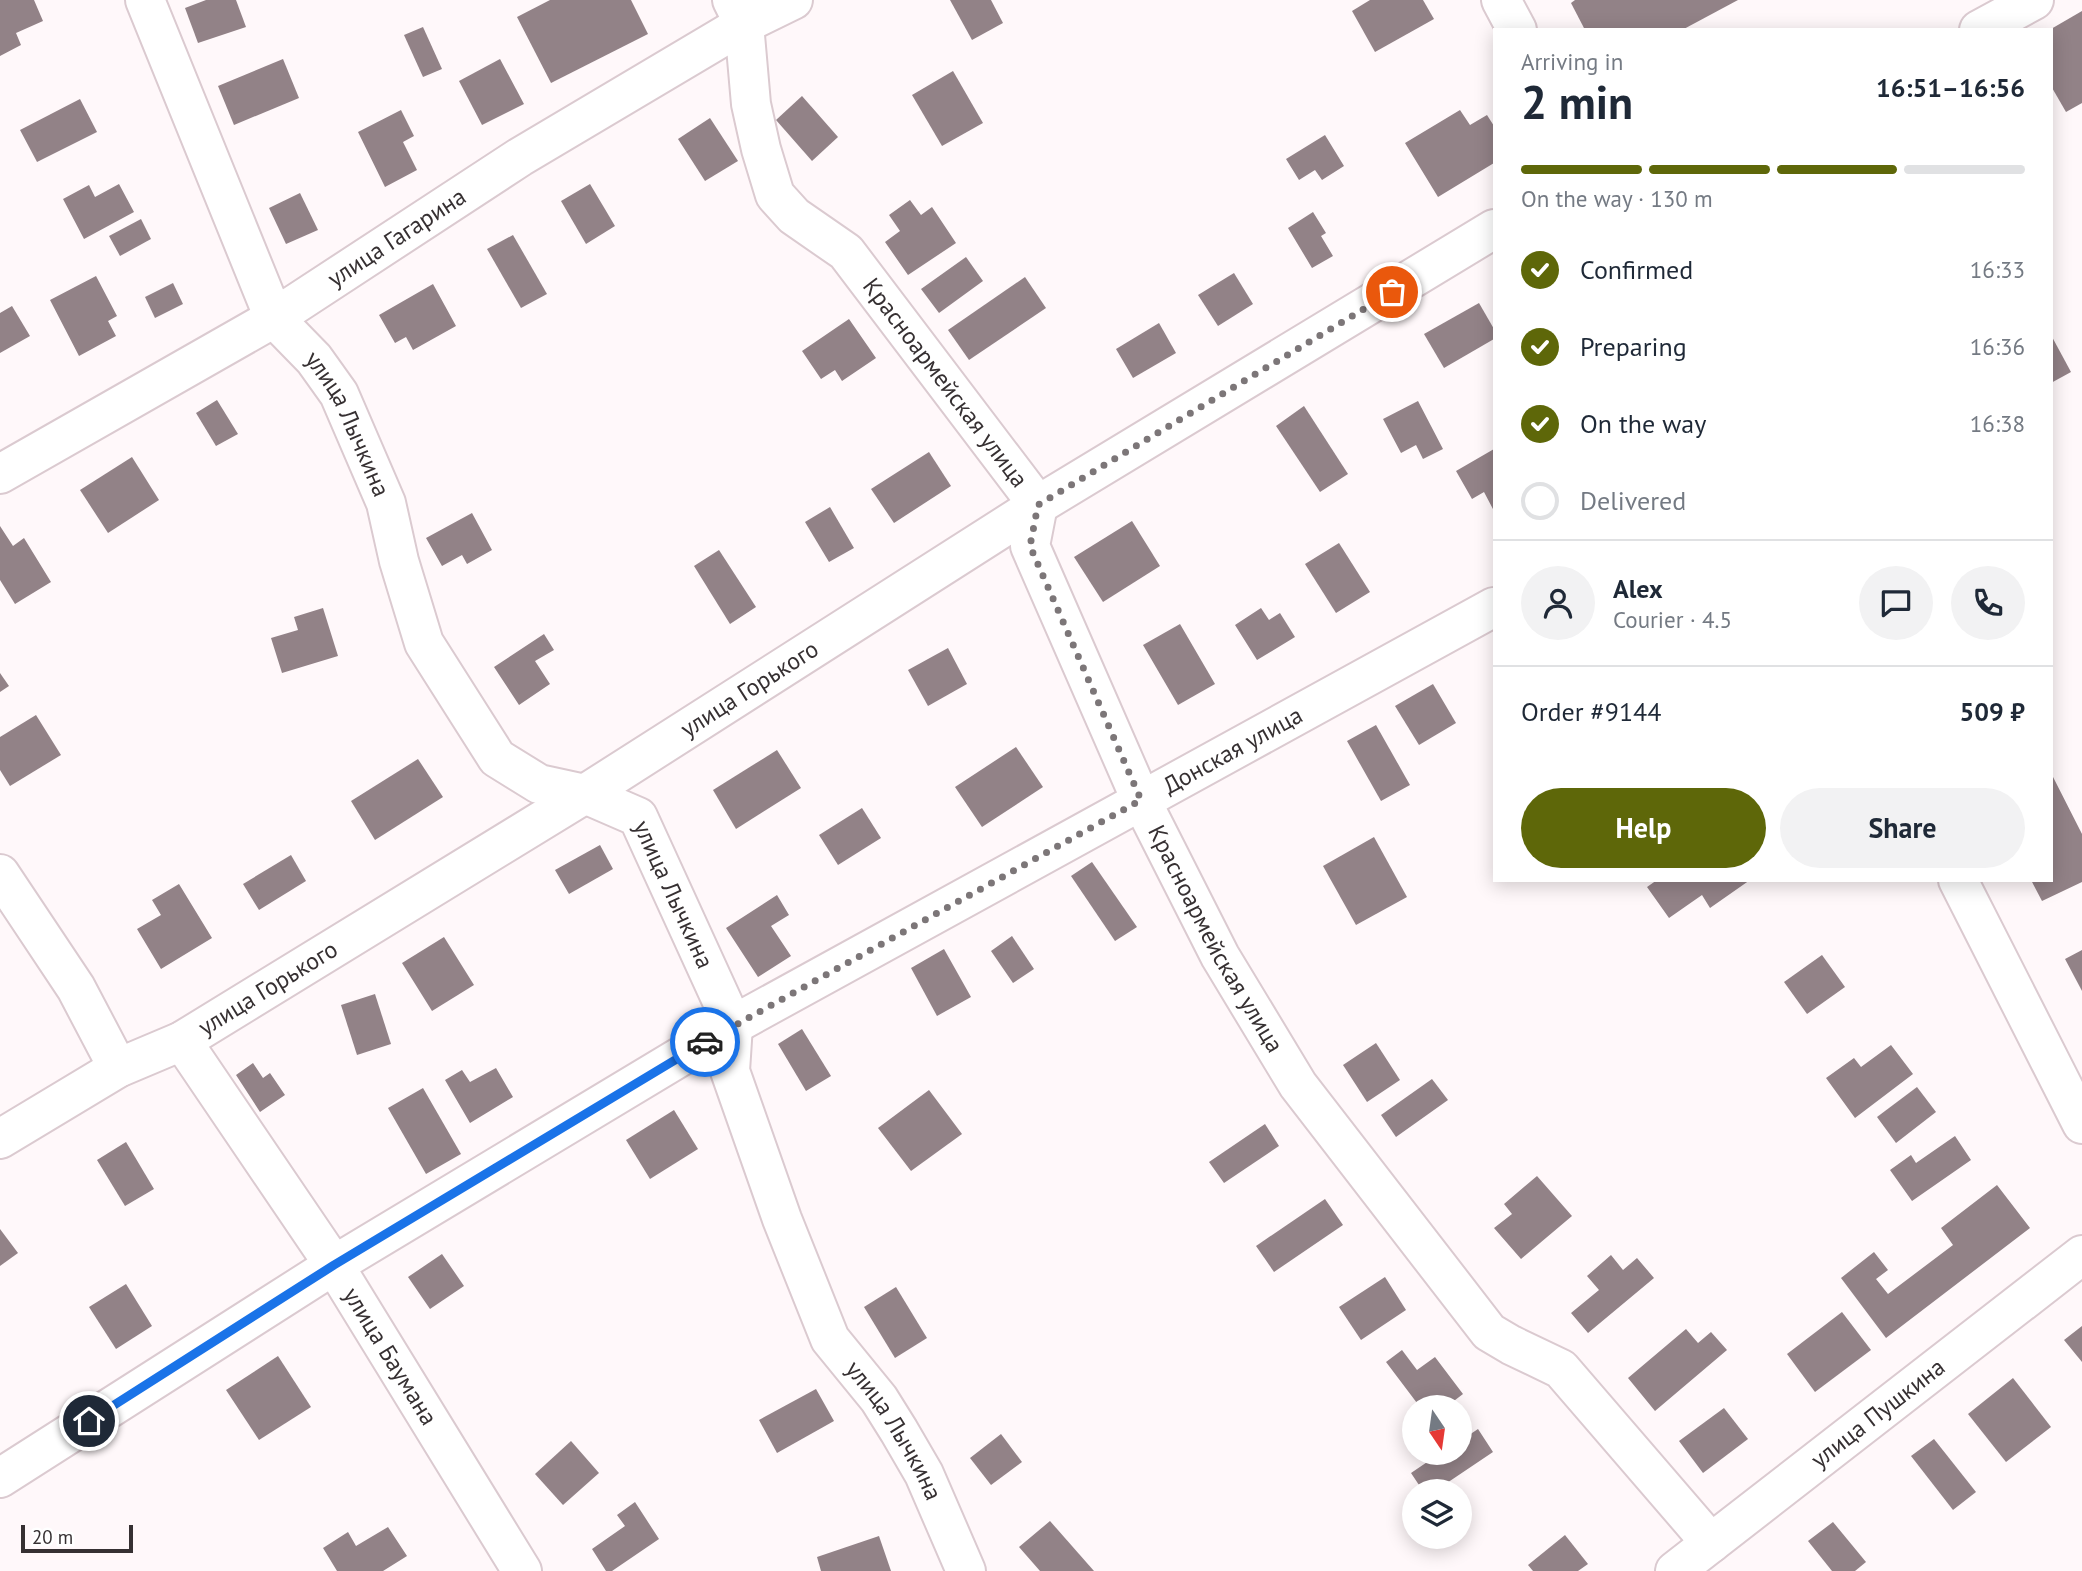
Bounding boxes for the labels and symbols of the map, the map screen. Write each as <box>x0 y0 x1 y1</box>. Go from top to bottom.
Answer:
street label: улица Гагарина <box>321 181 472 294</box>
pin <box>1362 262 1422 322</box>
street label: Красноармейская улица <box>856 271 1035 493</box>
street label: улица Лычкина <box>299 343 397 501</box>
street label: улица Горького <box>674 633 824 744</box>
street label: Донская улица <box>1157 699 1308 801</box>
street label: улица Лычкина <box>627 815 721 973</box>
street label: Красноармейская улица <box>1141 820 1291 1058</box>
street label: улица Горького <box>192 933 343 1042</box>
courier <box>670 1007 740 1077</box>
street label: улица Баумана <box>337 1282 445 1431</box>
street label: улица Пушкина <box>1804 1351 1951 1475</box>
street label: улица Лычкина <box>839 1354 949 1505</box>
pin <box>59 1391 119 1451</box>
north arrow <box>1402 1395 1472 1465</box>
scale bar <box>21 1522 133 1554</box>

